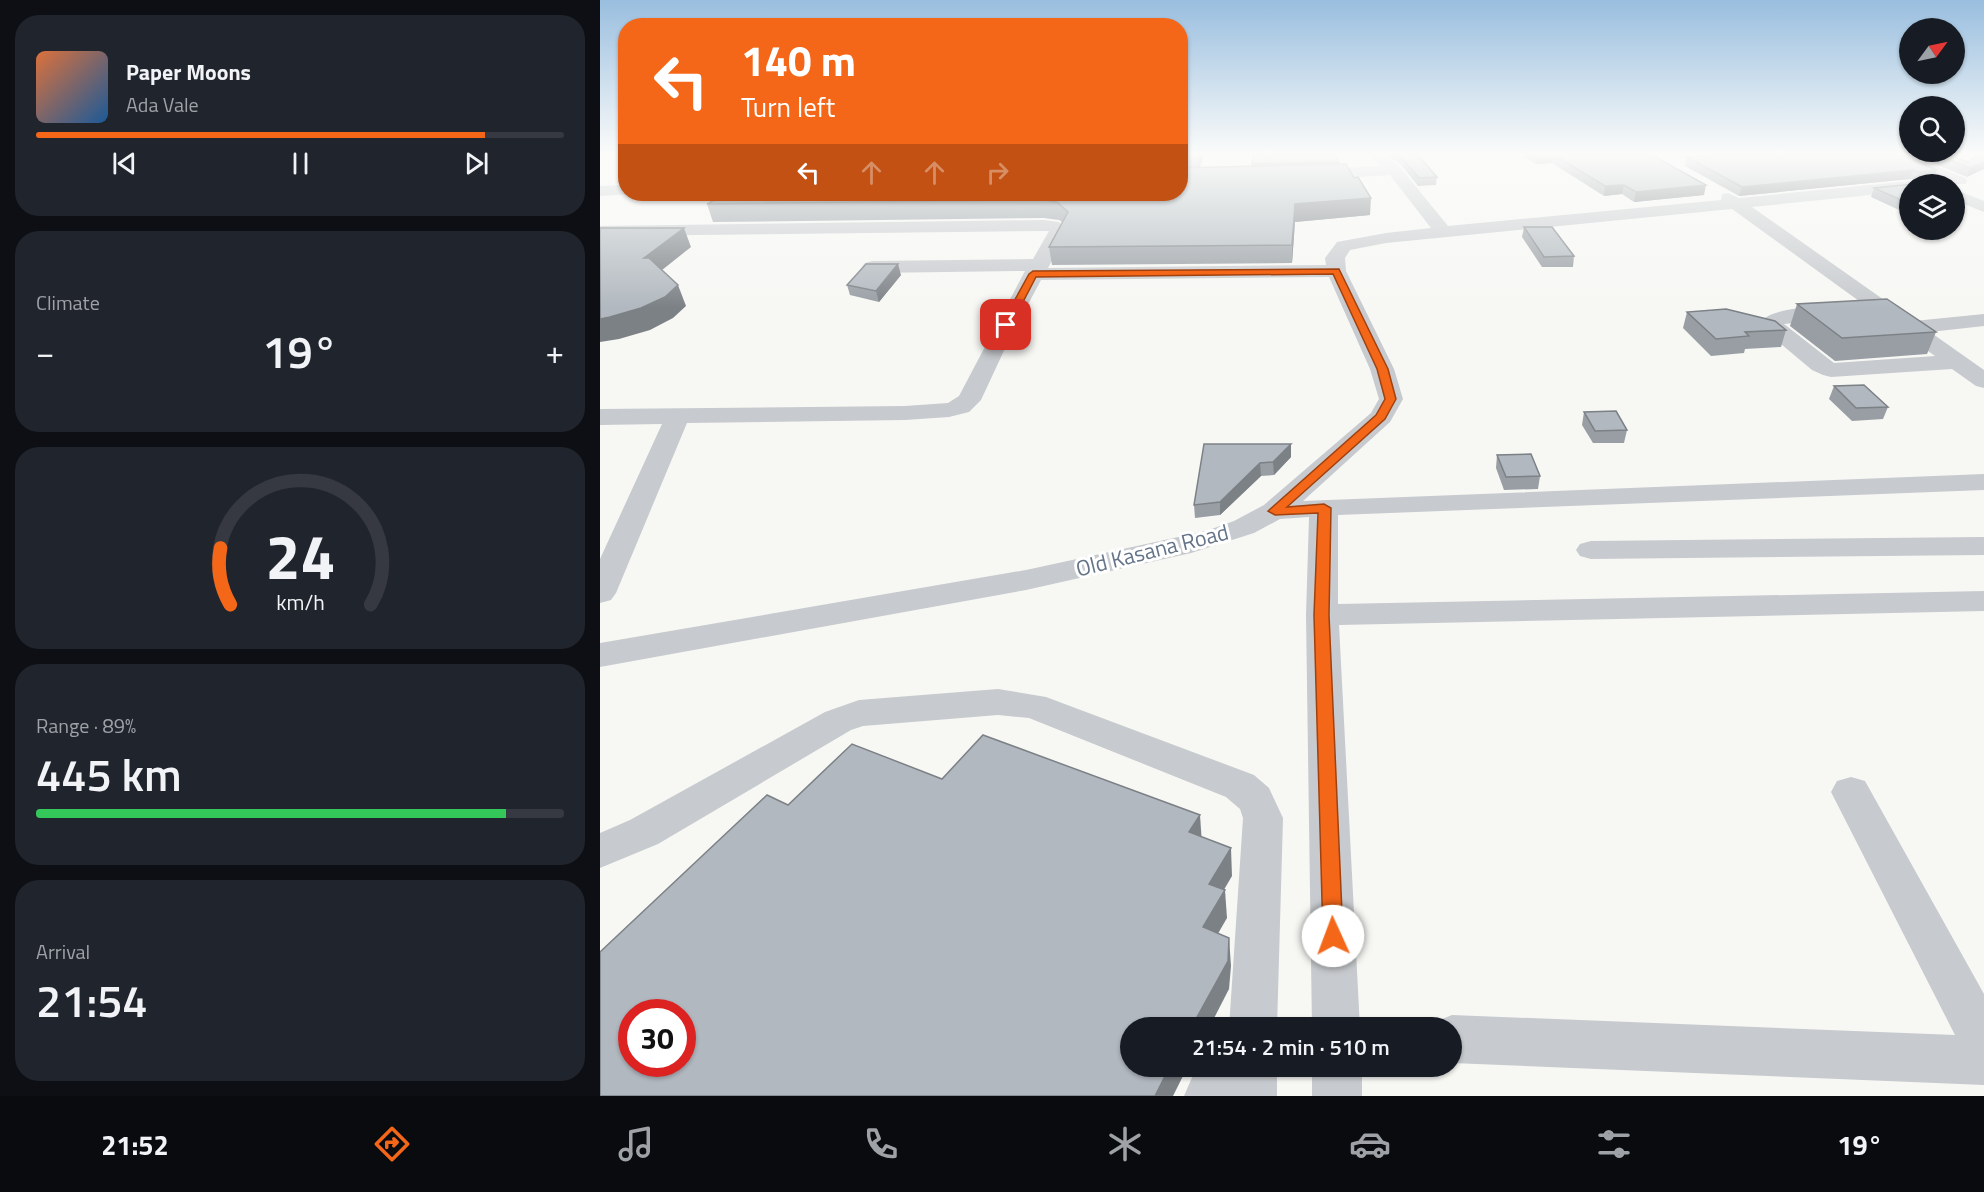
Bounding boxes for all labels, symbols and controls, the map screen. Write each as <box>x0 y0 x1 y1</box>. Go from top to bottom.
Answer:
north arrow <box>1899 18 1965 84</box>
map controls <box>1899 18 1965 240</box>
text: 140 m <box>741 28 856 92</box>
icon: left <box>642 42 720 120</box>
text: Paper Moons <box>126 55 251 89</box>
text: Turn left <box>741 86 835 127</box>
text: Ada Vale <box>126 89 199 120</box>
button: search <box>1899 96 1965 162</box>
icon: previous <box>108 147 141 180</box>
icon: pause <box>284 147 317 180</box>
icon: next <box>460 147 493 180</box>
icon: left <box>792 156 825 189</box>
icon: ahead <box>855 156 888 189</box>
icon: ahead <box>918 156 951 189</box>
icon: right <box>981 156 1014 189</box>
button: layers <box>1899 174 1965 240</box>
text: Climate <box>36 287 100 318</box>
pin <box>980 299 1031 350</box>
icon: arrive <box>989 308 1022 341</box>
text: 19° <box>262 317 338 385</box>
text: − <box>36 327 54 377</box>
text: + <box>546 327 564 377</box>
text: 24 <box>265 508 335 603</box>
street label: Old Kasana Road <box>1072 515 1232 585</box>
text: km/h <box>276 586 324 618</box>
text: Range · 89% <box>36 710 136 741</box>
text: 445 km <box>36 740 182 808</box>
position arrow <box>1301 904 1365 968</box>
text: Arrival <box>36 936 90 967</box>
text: 21:54 <box>36 966 148 1034</box>
speed limit sign: 30 <box>618 999 696 1077</box>
text: 21:54 · 2 min · 510 m <box>1192 1030 1390 1064</box>
icon: directions <box>371 1123 413 1165</box>
icon: music <box>615 1123 657 1165</box>
icon: phone <box>860 1123 902 1165</box>
icon: climate <box>1104 1123 1146 1165</box>
icon: car <box>1349 1123 1391 1165</box>
icon: filters <box>1593 1123 1635 1165</box>
text: 21:52 <box>101 1124 169 1165</box>
text: 19° <box>1837 1124 1883 1165</box>

